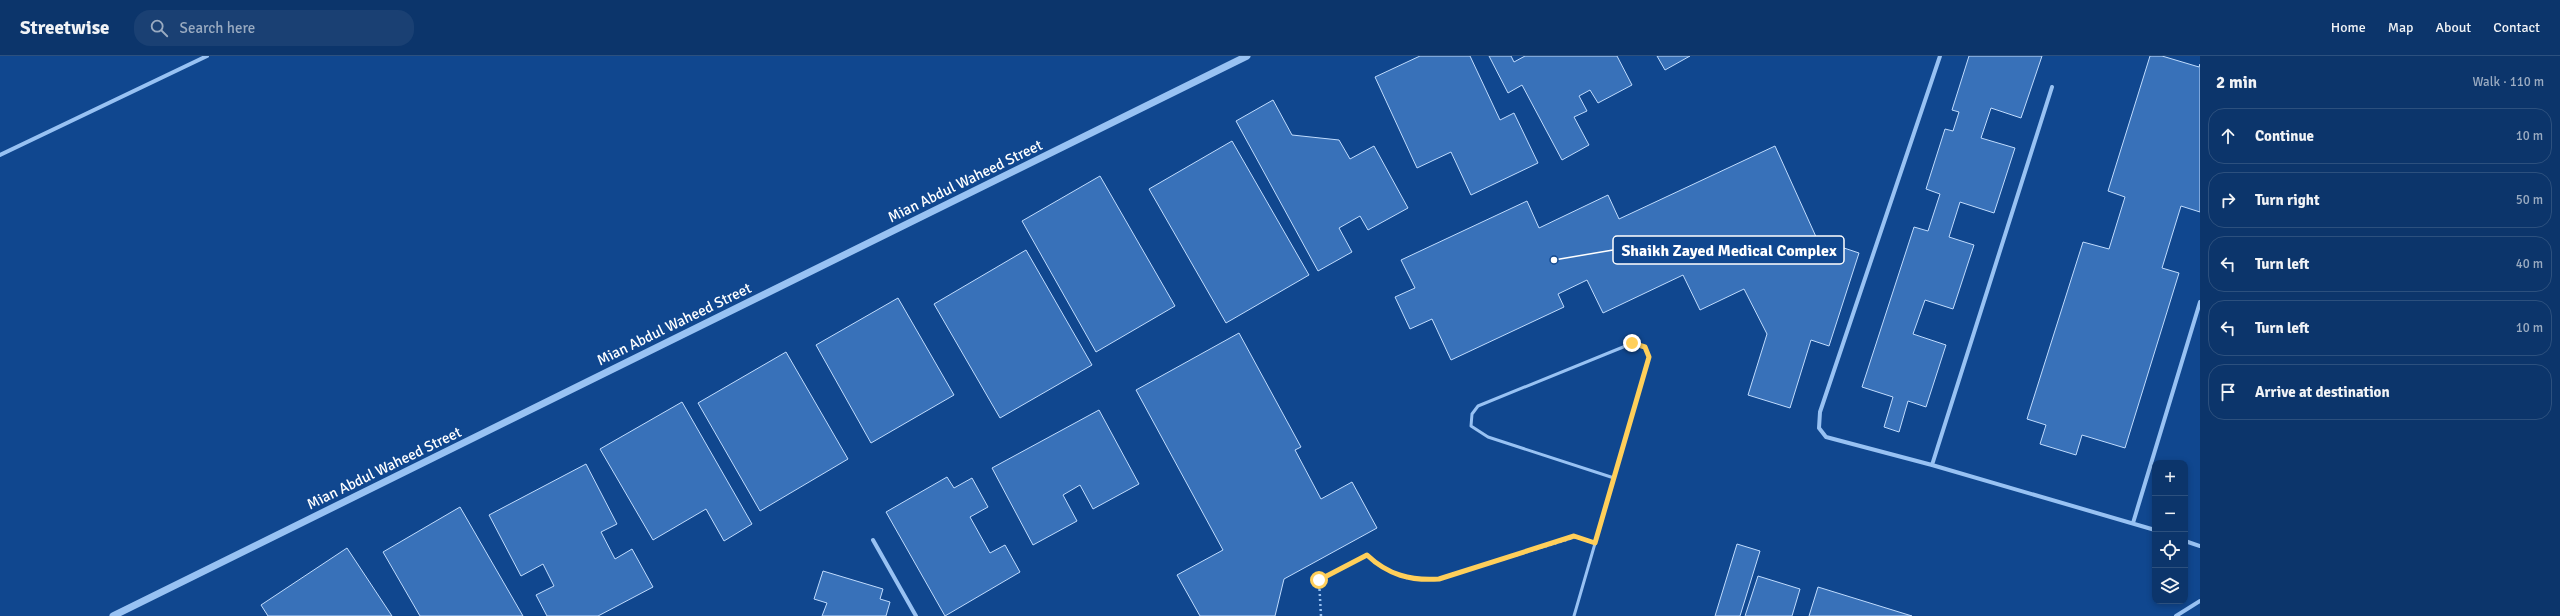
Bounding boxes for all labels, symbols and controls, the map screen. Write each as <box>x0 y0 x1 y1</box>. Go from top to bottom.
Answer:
search box <box>134 10 414 46</box>
text: Streetwise <box>20 16 110 40</box>
icon: search <box>148 17 170 39</box>
text: Search here <box>180 19 255 37</box>
text: Home <box>2331 19 2366 36</box>
text: Map <box>2388 19 2413 36</box>
text: About <box>2435 19 2471 36</box>
text: Contact <box>2493 19 2540 36</box>
text: 2 min <box>2216 72 2257 93</box>
text: Walk · 110 m <box>2473 74 2544 90</box>
icon: ahead <box>2217 125 2239 147</box>
text: Continue <box>2255 127 2314 145</box>
text: 10 m <box>2516 128 2543 144</box>
street label: Mian Abdul Waheed Street <box>885 136 1045 226</box>
icon: right <box>2217 189 2239 211</box>
text: Turn right <box>2255 191 2320 209</box>
text: 50 m <box>2516 192 2543 208</box>
callout: Shaikh Zayed Medical Complex <box>1613 236 1844 264</box>
text: Shaikh Zayed Medical Complex <box>1621 241 1837 261</box>
icon: left <box>2217 253 2239 275</box>
text: Turn left <box>2255 255 2309 273</box>
text: 40 m <box>2516 256 2543 272</box>
street label: Mian Abdul Waheed Street <box>594 279 754 369</box>
icon: left <box>2217 317 2239 339</box>
text: Turn left <box>2255 319 2309 337</box>
text: 10 m <box>2516 320 2543 336</box>
route end <box>1623 334 1641 352</box>
icon: arrive <box>2217 381 2239 403</box>
text: Arrive at destination <box>2255 383 2390 401</box>
street label: Mian Abdul Waheed Street <box>304 423 464 513</box>
map controls <box>2152 460 2188 604</box>
button: + <box>2152 460 2188 496</box>
button: − <box>2152 496 2188 532</box>
button: locate <box>2152 532 2188 568</box>
button: layers <box>2152 568 2188 604</box>
route start <box>1310 571 1328 589</box>

